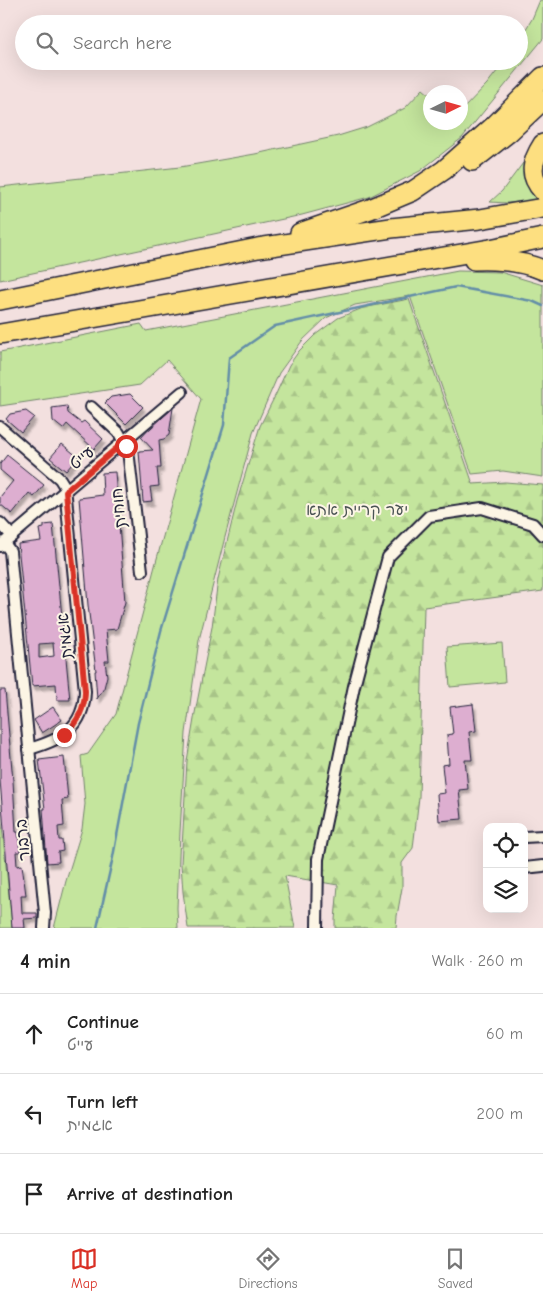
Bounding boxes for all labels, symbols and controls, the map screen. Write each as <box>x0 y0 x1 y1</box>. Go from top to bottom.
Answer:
search box <box>15 15 528 70</box>
icon: search <box>33 29 61 57</box>
text: Search here <box>73 32 172 54</box>
north arrow <box>423 85 468 130</box>
route start <box>115 435 138 458</box>
street label: עייט <box>66 443 98 473</box>
street label: חוחית <box>108 487 130 529</box>
park label: יער קריית אתא <box>306 501 408 520</box>
street label: אגמית <box>54 612 76 661</box>
route end <box>53 724 76 747</box>
street label: ברבור <box>12 818 34 862</box>
map controls <box>483 823 528 913</box>
button: locate <box>483 823 528 868</box>
button: layers <box>483 868 528 913</box>
text: 4 min <box>20 949 71 973</box>
text: Walk · 260 m <box>432 952 523 970</box>
text: Continue <box>67 1011 139 1033</box>
icon: ahead <box>20 1020 48 1048</box>
text: 60 m <box>486 1025 523 1043</box>
text: עייט <box>67 1036 93 1054</box>
text: Turn left <box>67 1091 138 1113</box>
icon: left <box>20 1100 48 1128</box>
text: 200 m <box>477 1105 523 1123</box>
text: אגמית <box>67 1116 113 1134</box>
icon: arrive <box>20 1180 48 1208</box>
text: Arrive at destination <box>67 1183 233 1205</box>
tab: Map <box>70 1245 98 1292</box>
tab: Directions <box>238 1245 298 1292</box>
tab: Saved <box>438 1245 473 1292</box>

